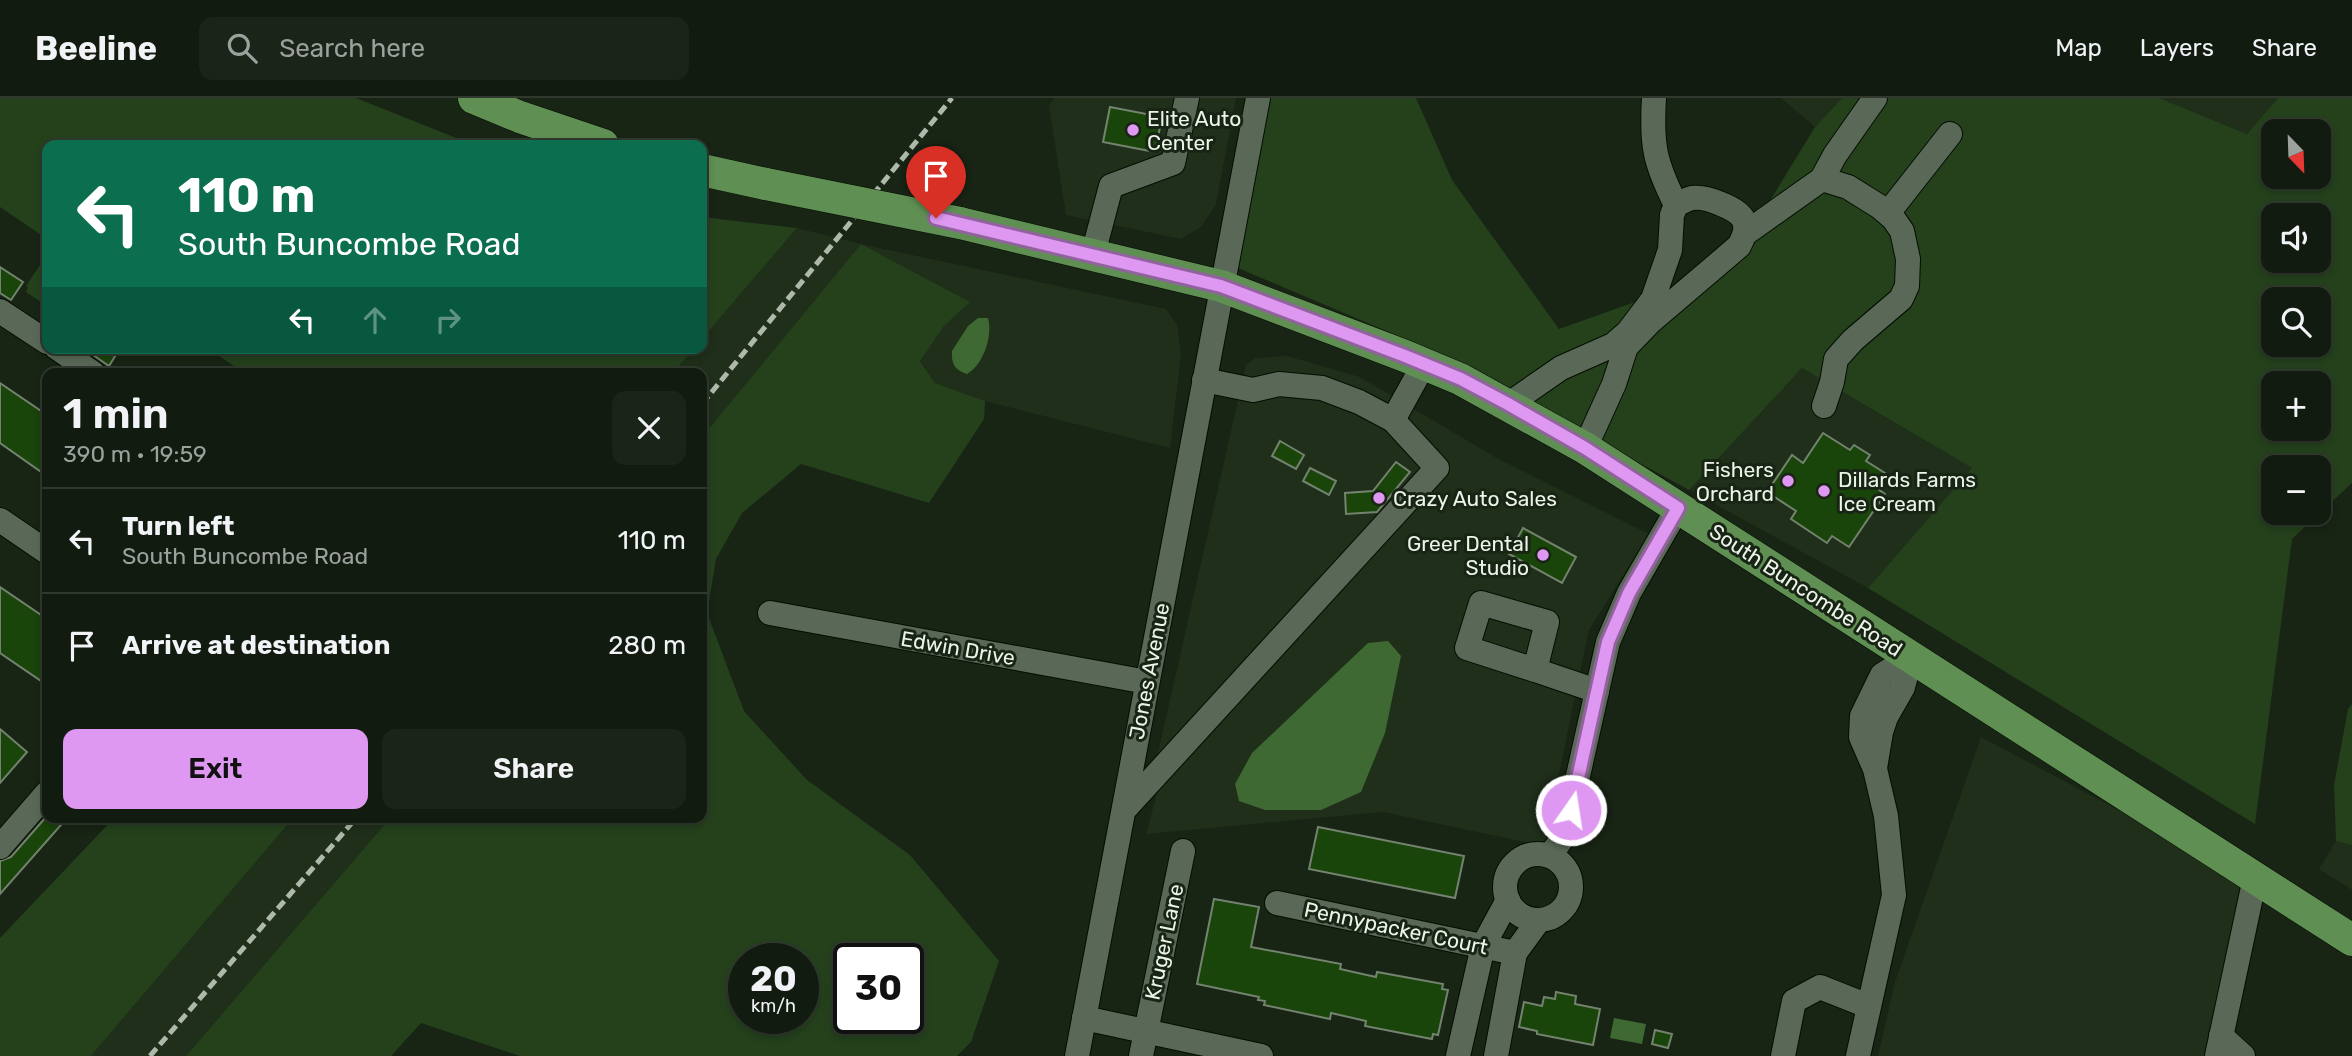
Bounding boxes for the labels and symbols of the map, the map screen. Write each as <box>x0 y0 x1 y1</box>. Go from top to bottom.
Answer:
place label: Elite Auto Center <box>1147 106 1241 155</box>
north arrow <box>2261 119 2331 189</box>
marker: Elite Auto Center <box>1125 122 1141 138</box>
pin <box>906 146 966 218</box>
place label: Fishers Orchard <box>1696 457 1774 506</box>
place label: Dillards Farms Ice Cream <box>1838 467 1976 516</box>
marker: Fishers Orchard <box>1780 473 1796 489</box>
marker: Dillards Farms Ice Cream <box>1816 483 1832 499</box>
place label: Crazy Auto Sales <box>1393 486 1557 511</box>
marker: Crazy Auto Sales <box>1371 490 1387 506</box>
street label: South Buncombe Road <box>1705 518 1907 662</box>
place label: Greer Dental Studio <box>1407 531 1529 580</box>
marker: Greer Dental Studio <box>1535 547 1551 563</box>
street label: Jones Avenue <box>1123 601 1175 741</box>
street label: Edwin Drive <box>899 626 1017 670</box>
position arrow <box>1534 773 1608 847</box>
street label: Kruger Lane <box>1139 882 1189 1002</box>
street label: Pennypacker Court <box>1302 896 1490 960</box>
speed limit sign: 30 <box>833 943 924 1034</box>

